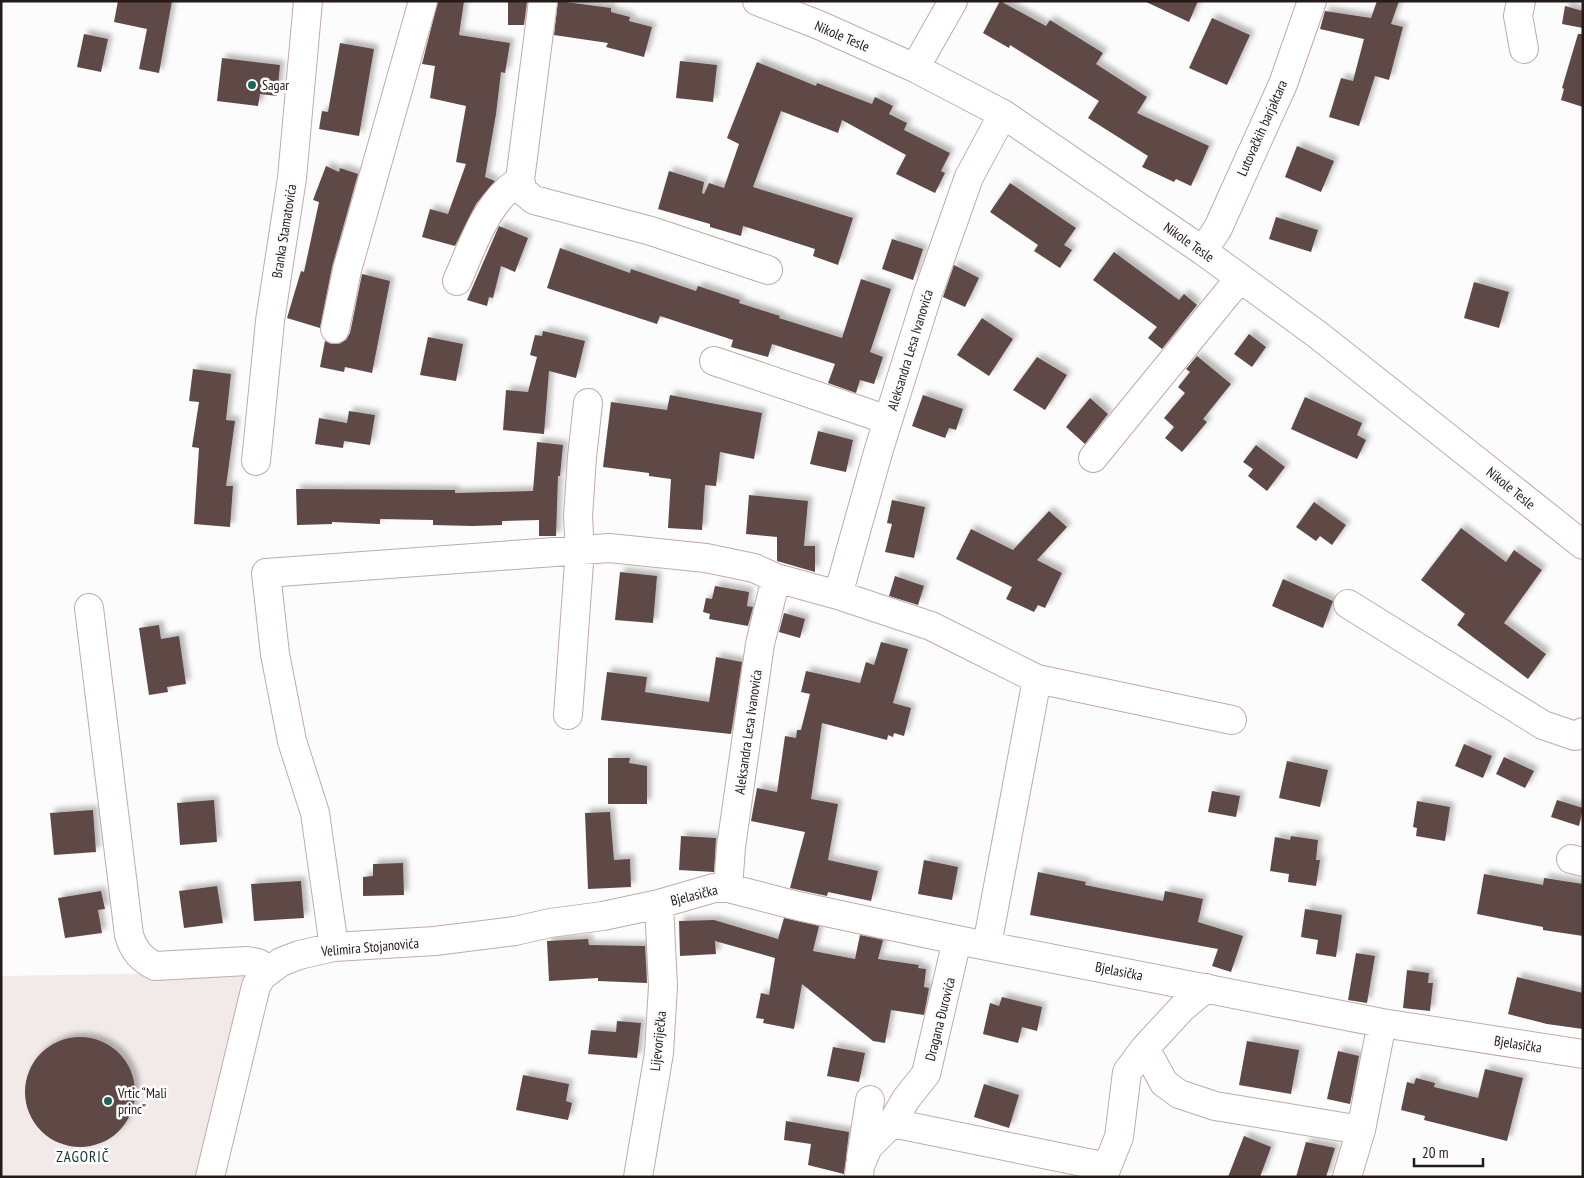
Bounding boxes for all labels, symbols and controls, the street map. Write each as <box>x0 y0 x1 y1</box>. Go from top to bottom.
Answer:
street label: Nikole Tesle <box>812 16 872 56</box>
place label: Sagar <box>262 76 289 94</box>
street label: Lutovačkih barjaktara <box>1233 77 1291 179</box>
marker: Sagar <box>246 79 258 91</box>
street label: Branka Stamatovića <box>268 183 300 279</box>
street label: Nikole Tesle <box>1160 218 1218 266</box>
street label: Aleksandra Lesa Ivanovića <box>883 287 937 413</box>
street label: Nikole Tesle <box>1483 463 1539 513</box>
street label: Aleksandra Lesa Ivanovića <box>730 668 766 796</box>
street label: Bjelasička <box>669 880 719 910</box>
street label: Velimira Stojanovića <box>319 934 420 960</box>
street label: Bjelasička <box>1094 958 1144 984</box>
street label: Dragana Đurovića <box>921 975 959 1063</box>
street label: Lijevoriječka <box>646 1010 670 1072</box>
street label: Bjelasička <box>1493 1031 1543 1057</box>
place label: Vrtic “Mali princ” <box>117 1084 167 1118</box>
marker: Vrtic “Mali princ” <box>102 1095 114 1107</box>
scale bar <box>1414 1136 1483 1168</box>
text: 20 m <box>1422 1143 1448 1162</box>
district label: ZAGORIČ <box>56 1147 110 1166</box>

